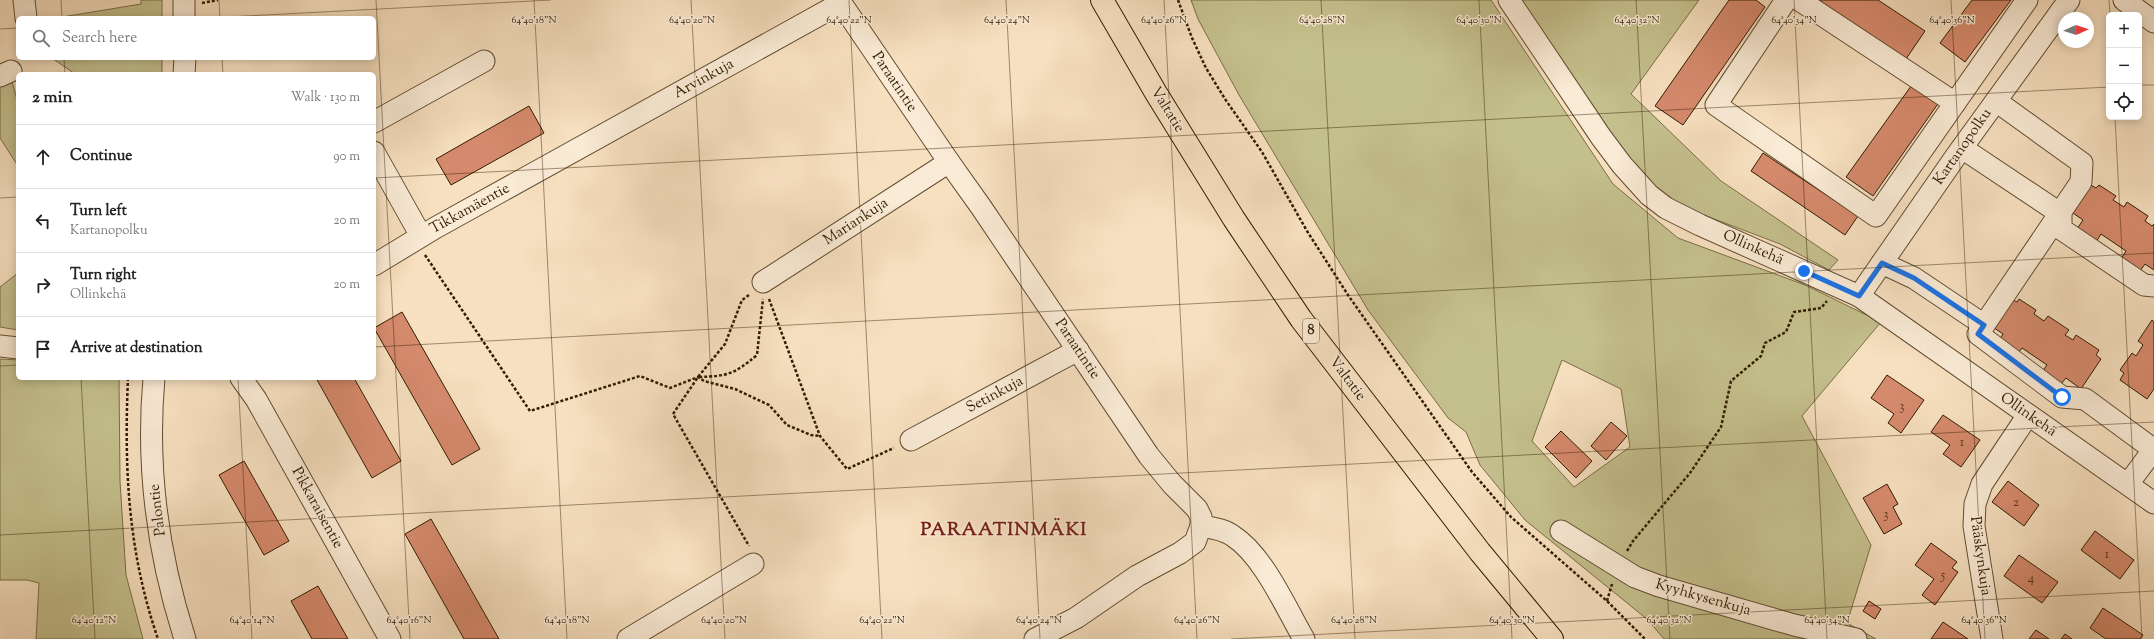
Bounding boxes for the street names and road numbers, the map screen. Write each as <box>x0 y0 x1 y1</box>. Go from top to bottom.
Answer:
street label: Paraatintie <box>866 48 922 116</box>
street label: Arvinkuja <box>670 54 738 104</box>
street label: Valtatie <box>1145 83 1189 137</box>
street label: Kartanopolku <box>1929 104 1997 190</box>
street label: Tikkamäentie <box>426 178 514 240</box>
street label: Mariankuja <box>819 193 893 251</box>
street label: Ollinkehä <box>1719 225 1787 271</box>
street label: Paraatintie <box>1049 315 1105 383</box>
road number: 8 <box>1303 319 1319 343</box>
street label: Valtatie <box>1323 353 1371 405</box>
street label: Setinkuja <box>963 371 1027 419</box>
street label: Ollinkehä <box>1995 388 2061 442</box>
street label: Pikkaraisentie <box>286 463 348 553</box>
street label: Palontie <box>144 483 172 537</box>
street label: Pääskynkuja <box>1964 515 1996 597</box>
street label: Kyyhkysenkuja <box>1653 574 1753 622</box>

